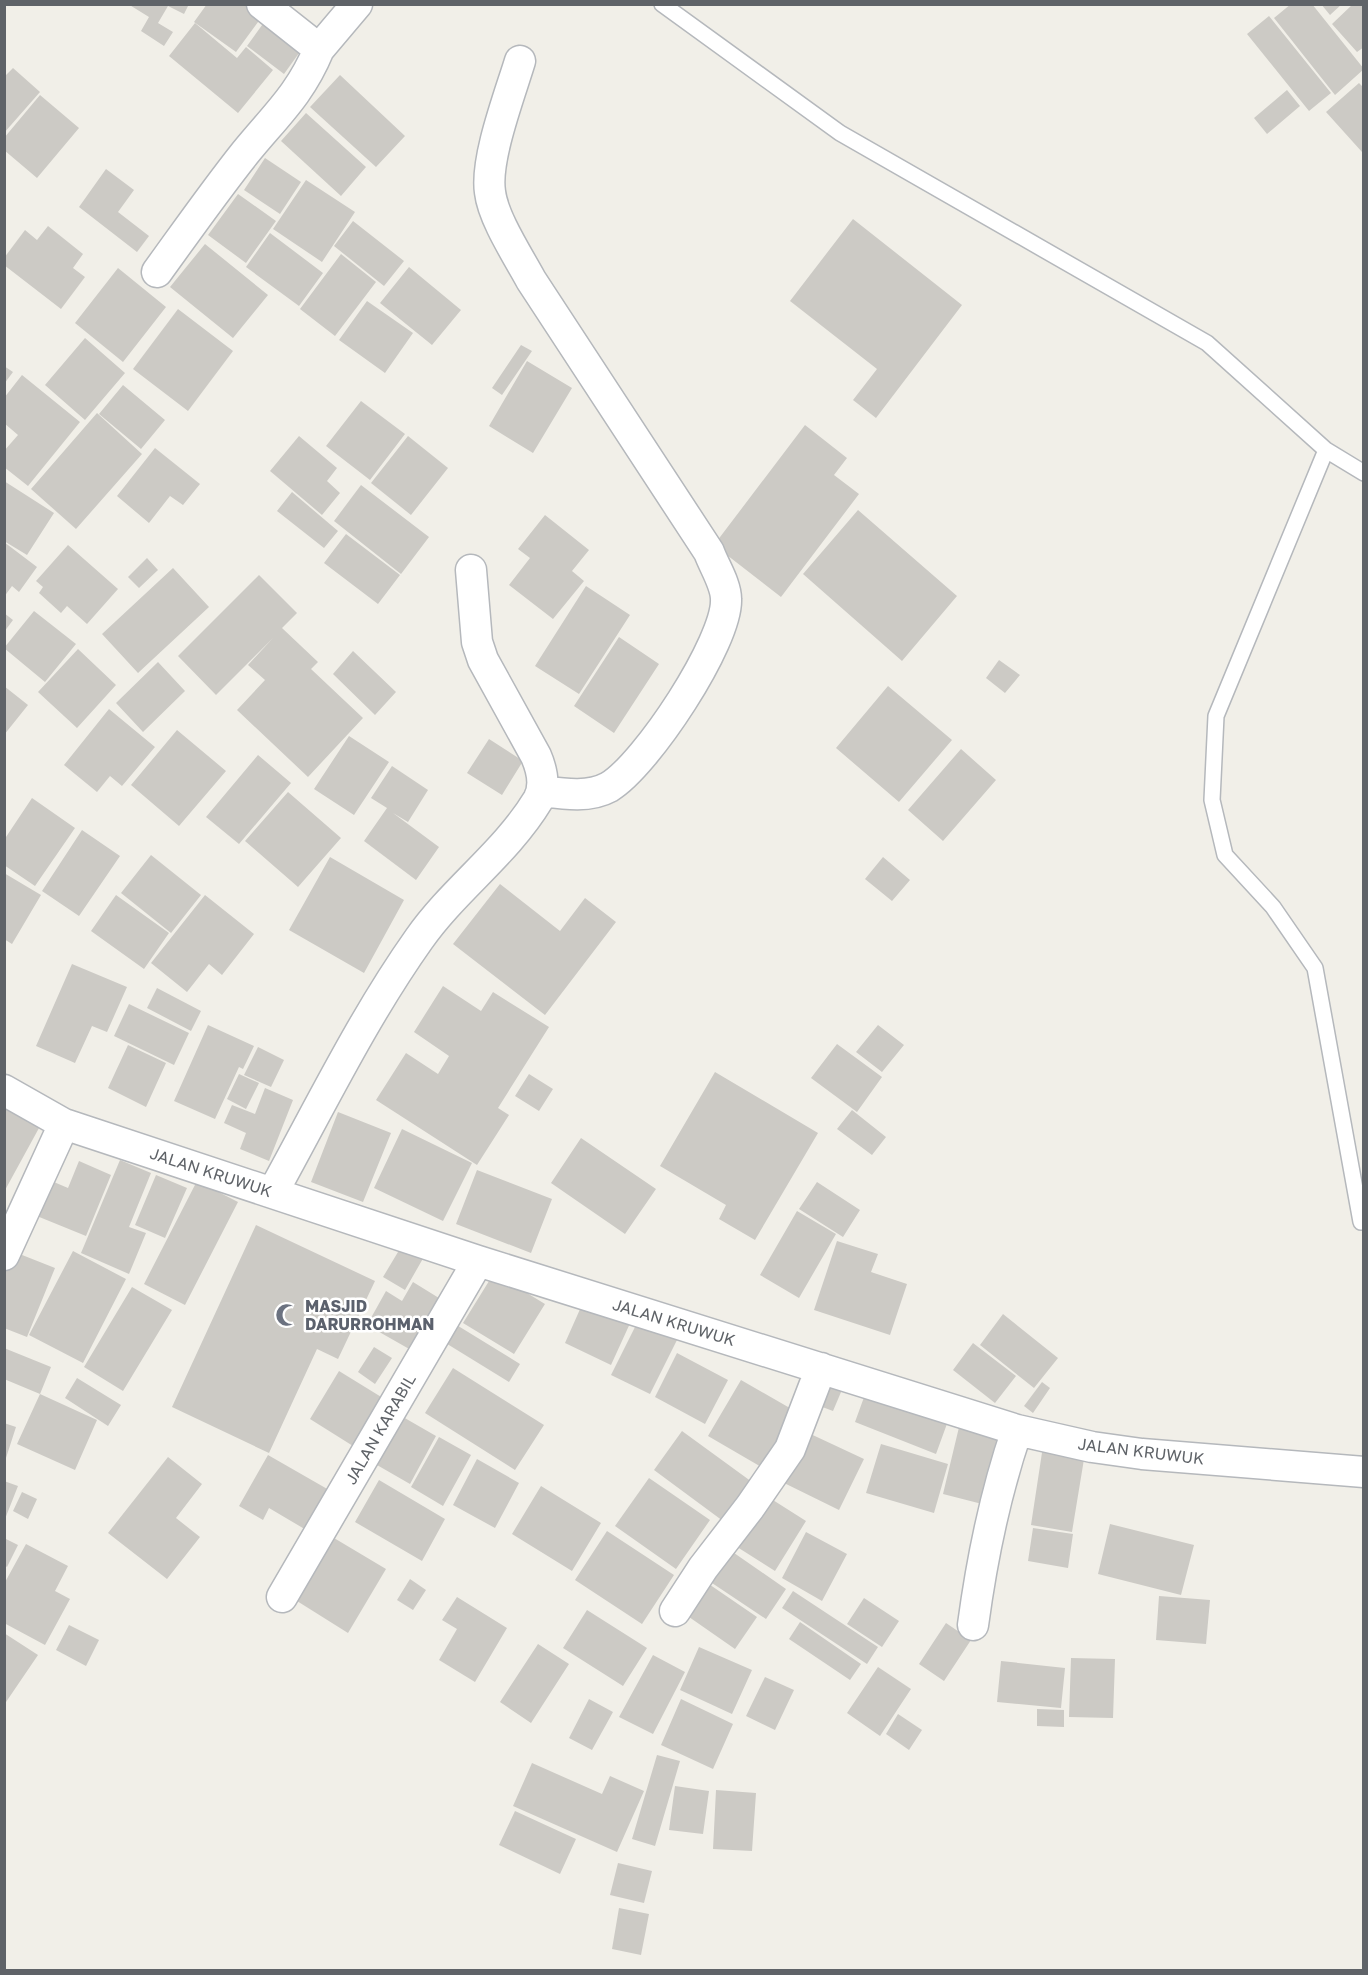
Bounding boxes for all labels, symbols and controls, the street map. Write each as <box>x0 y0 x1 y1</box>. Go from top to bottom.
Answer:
street label: JALAN KRUWUK <box>147 1143 275 1201</box>
street label: JALAN KRUWUK <box>610 1294 738 1350</box>
place label: MASJID DARURROHMAN <box>305 1296 435 1334</box>
mosque icon: MASJID DARURROHMAN <box>274 1302 300 1328</box>
street label: JALAN KARABIL <box>340 1370 420 1488</box>
street label: JALAN KRUWUK <box>1077 1433 1205 1469</box>

